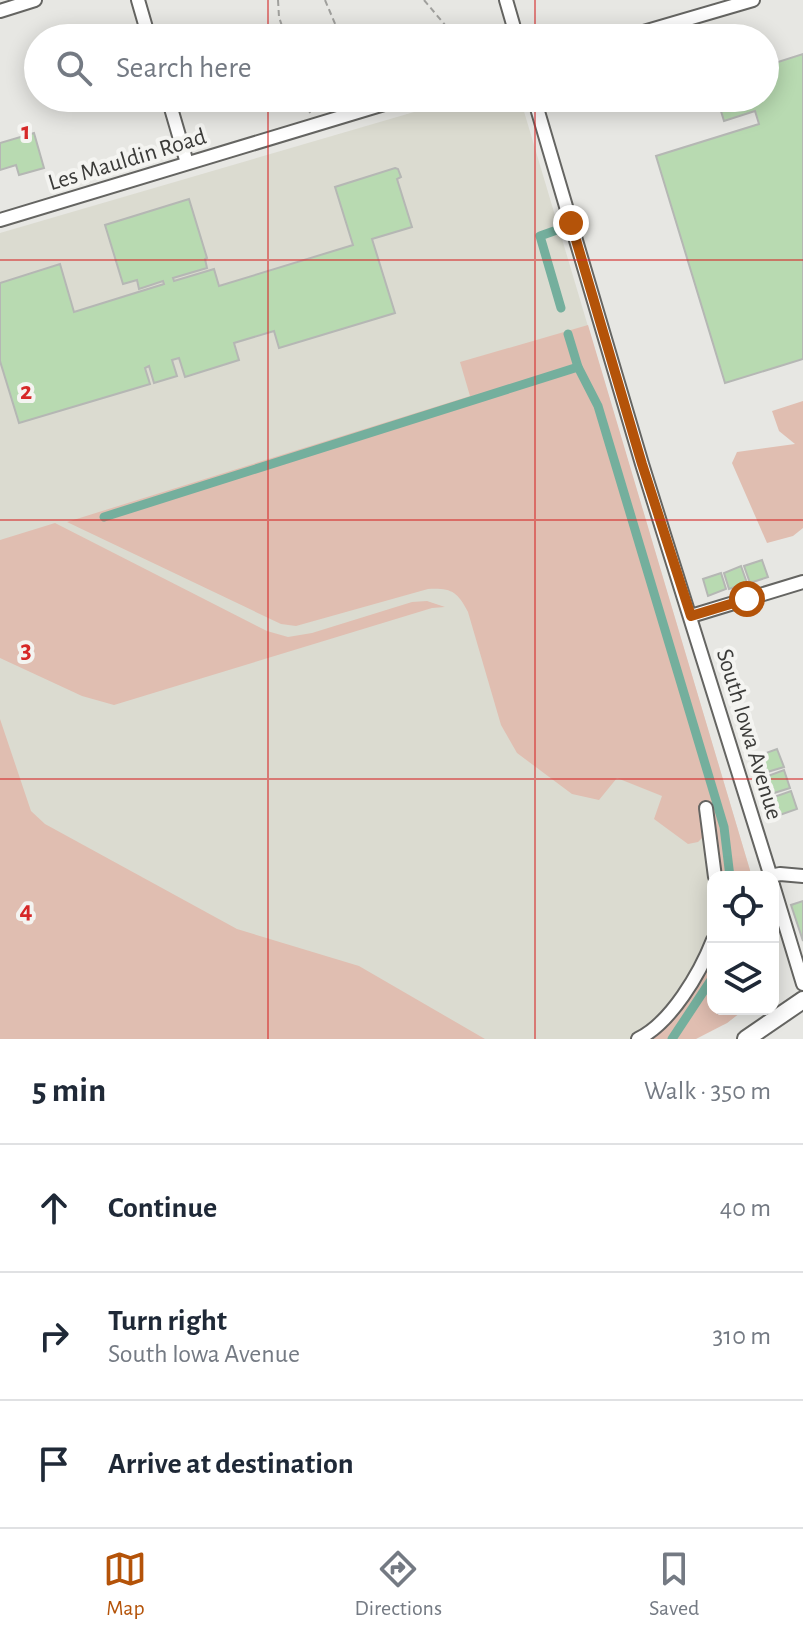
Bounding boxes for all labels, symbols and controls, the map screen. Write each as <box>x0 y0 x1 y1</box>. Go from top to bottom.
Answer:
search box <box>24 24 779 112</box>
icon: search <box>52 46 96 90</box>
text: Search here <box>116 53 252 83</box>
text: 1 <box>21 118 31 144</box>
street label: Les Mauldin Road <box>45 125 209 195</box>
route end <box>553 205 589 241</box>
text: 2 <box>20 378 32 404</box>
route start <box>729 581 765 617</box>
text: 3 <box>20 637 32 663</box>
street label: South Iowa Avenue <box>712 646 786 823</box>
map controls <box>707 871 779 1015</box>
button: locate <box>707 871 779 943</box>
text: 4 <box>19 897 33 923</box>
button: layers <box>707 943 779 1015</box>
text: 5 min <box>32 1074 106 1108</box>
text: Walk · 350 m <box>644 1078 771 1104</box>
icon: ahead <box>32 1186 76 1230</box>
text: Continue <box>108 1193 217 1223</box>
text: 40 m <box>720 1195 771 1221</box>
text: Turn right <box>108 1306 227 1336</box>
icon: right <box>32 1314 76 1358</box>
text: 310 m <box>713 1323 771 1349</box>
text: South Iowa Avenue <box>108 1341 300 1367</box>
icon: arrive <box>32 1442 76 1486</box>
text: Arrive at destination <box>108 1449 354 1479</box>
tab: Map <box>103 1547 147 1621</box>
tab: Directions <box>354 1547 442 1621</box>
tab: Saved <box>649 1547 699 1621</box>

